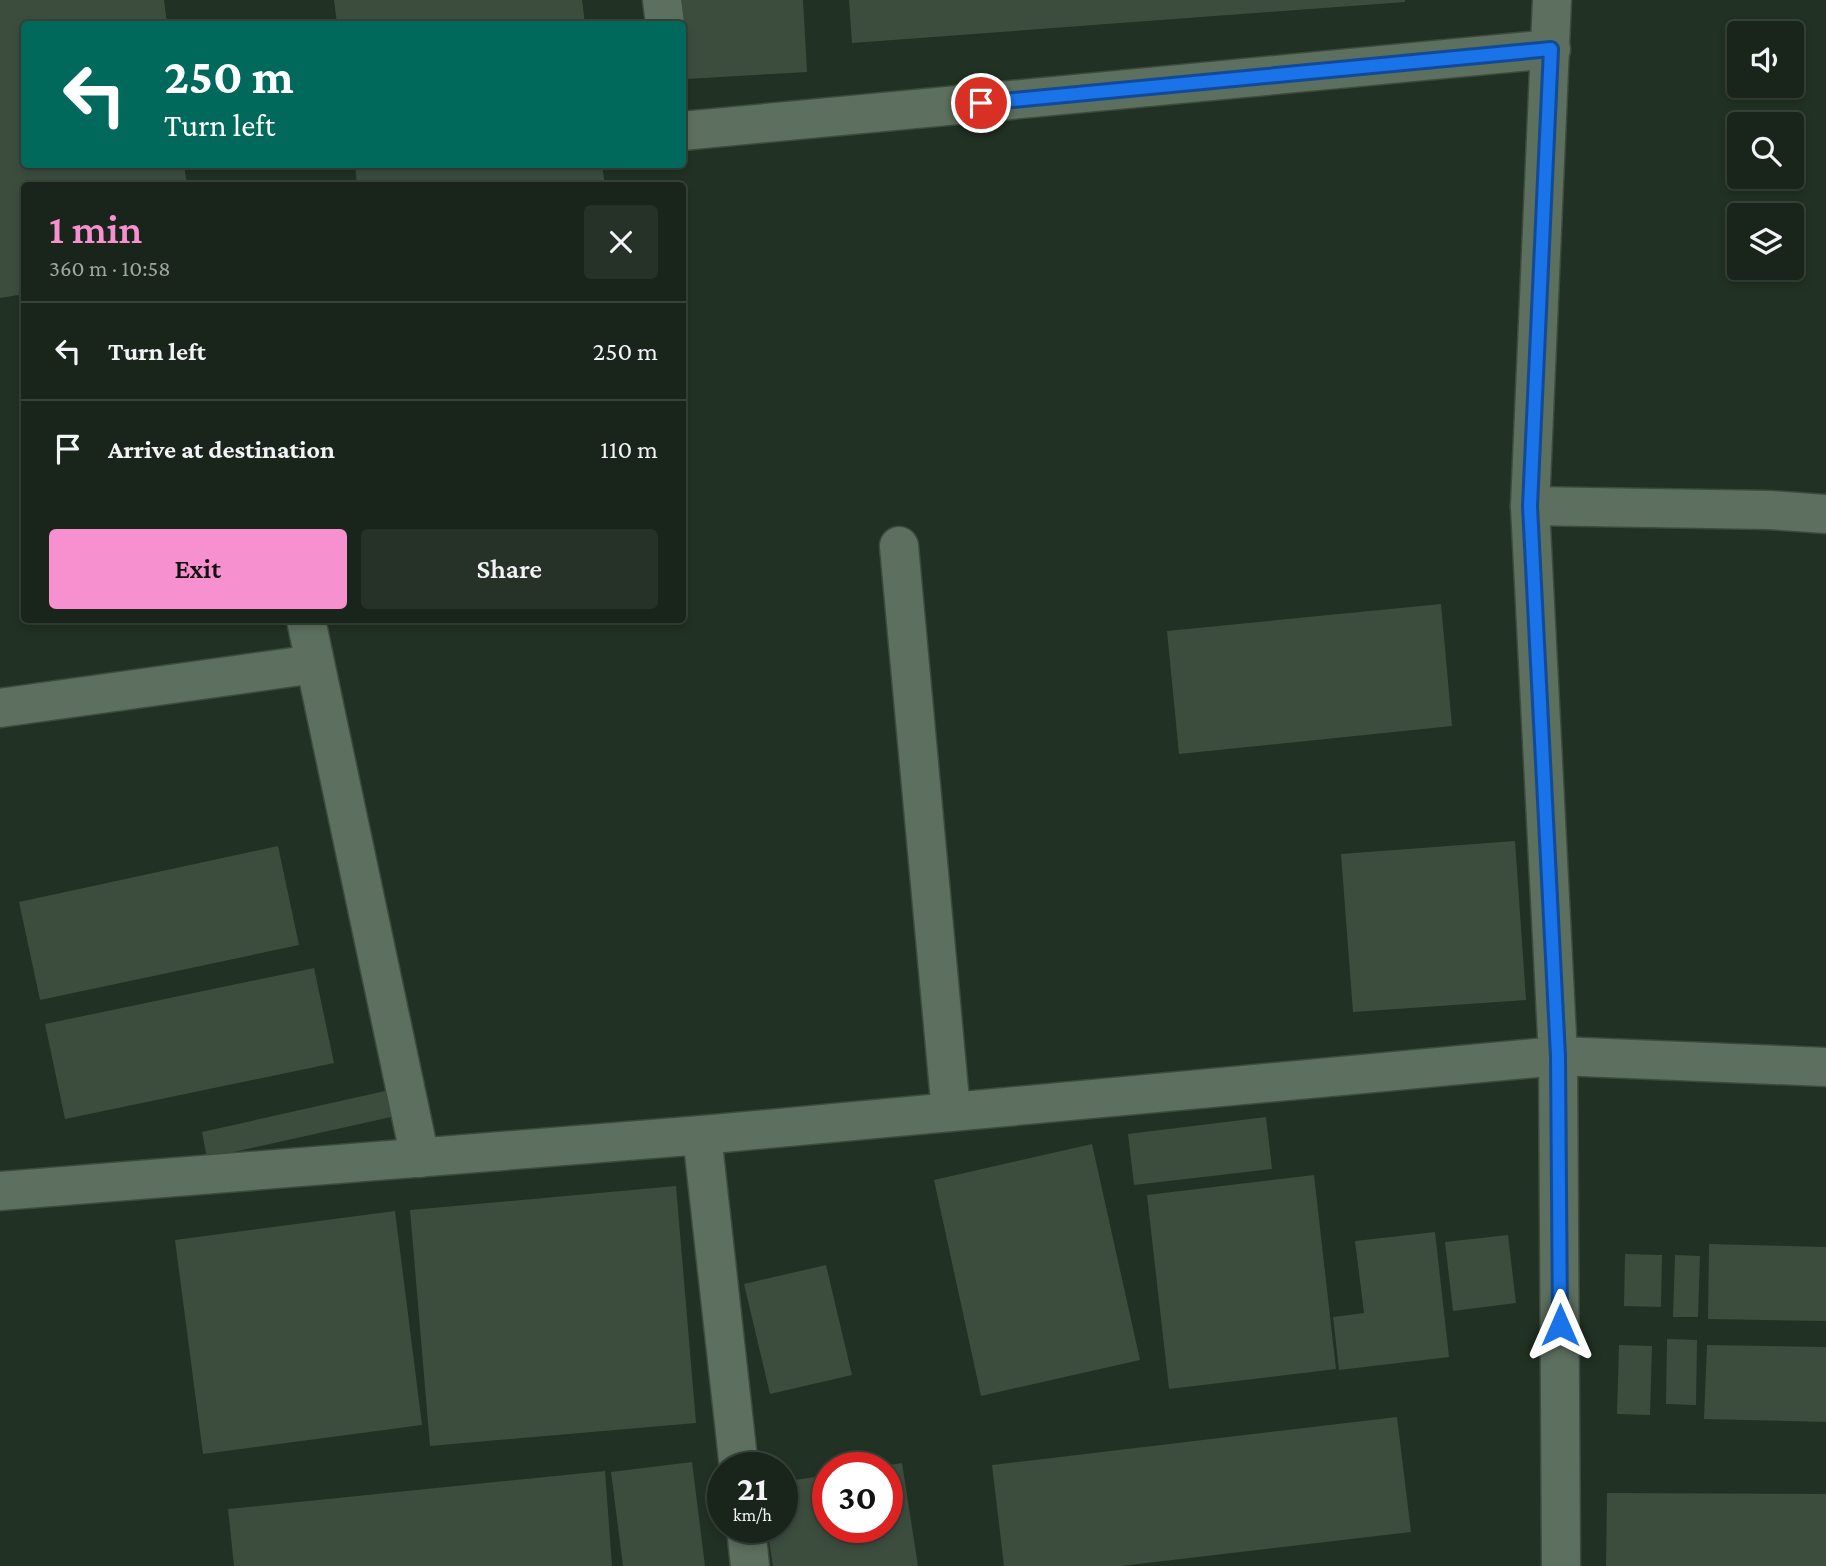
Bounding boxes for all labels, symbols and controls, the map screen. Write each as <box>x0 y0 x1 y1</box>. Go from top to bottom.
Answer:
map controls <box>1727 21 1804 280</box>
button: sound <box>1727 21 1804 98</box>
icon: left <box>49 49 140 140</box>
text: 250 m <box>164 49 294 104</box>
pin <box>951 73 1011 133</box>
icon: arrive <box>962 84 1000 122</box>
text: Turn left <box>164 107 275 143</box>
button: search <box>1727 112 1804 189</box>
button: layers <box>1727 203 1804 280</box>
text: 1 min <box>49 205 142 252</box>
button: close <box>584 205 658 279</box>
text: 360 m · 10:58 <box>49 255 171 281</box>
icon: left <box>49 332 87 370</box>
text: Turn left <box>108 337 206 366</box>
text: 250 m <box>593 337 658 366</box>
icon: arrive <box>49 430 87 468</box>
text: Arrive at destination <box>108 435 335 464</box>
text: 110 m <box>600 435 658 464</box>
button: Exit <box>49 529 347 609</box>
button: Share <box>361 529 658 609</box>
position arrow <box>1523 1288 1597 1362</box>
speed limit sign: 30 <box>812 1452 903 1543</box>
text: 21 <box>737 1469 768 1508</box>
text: km/h <box>733 1505 772 1525</box>

